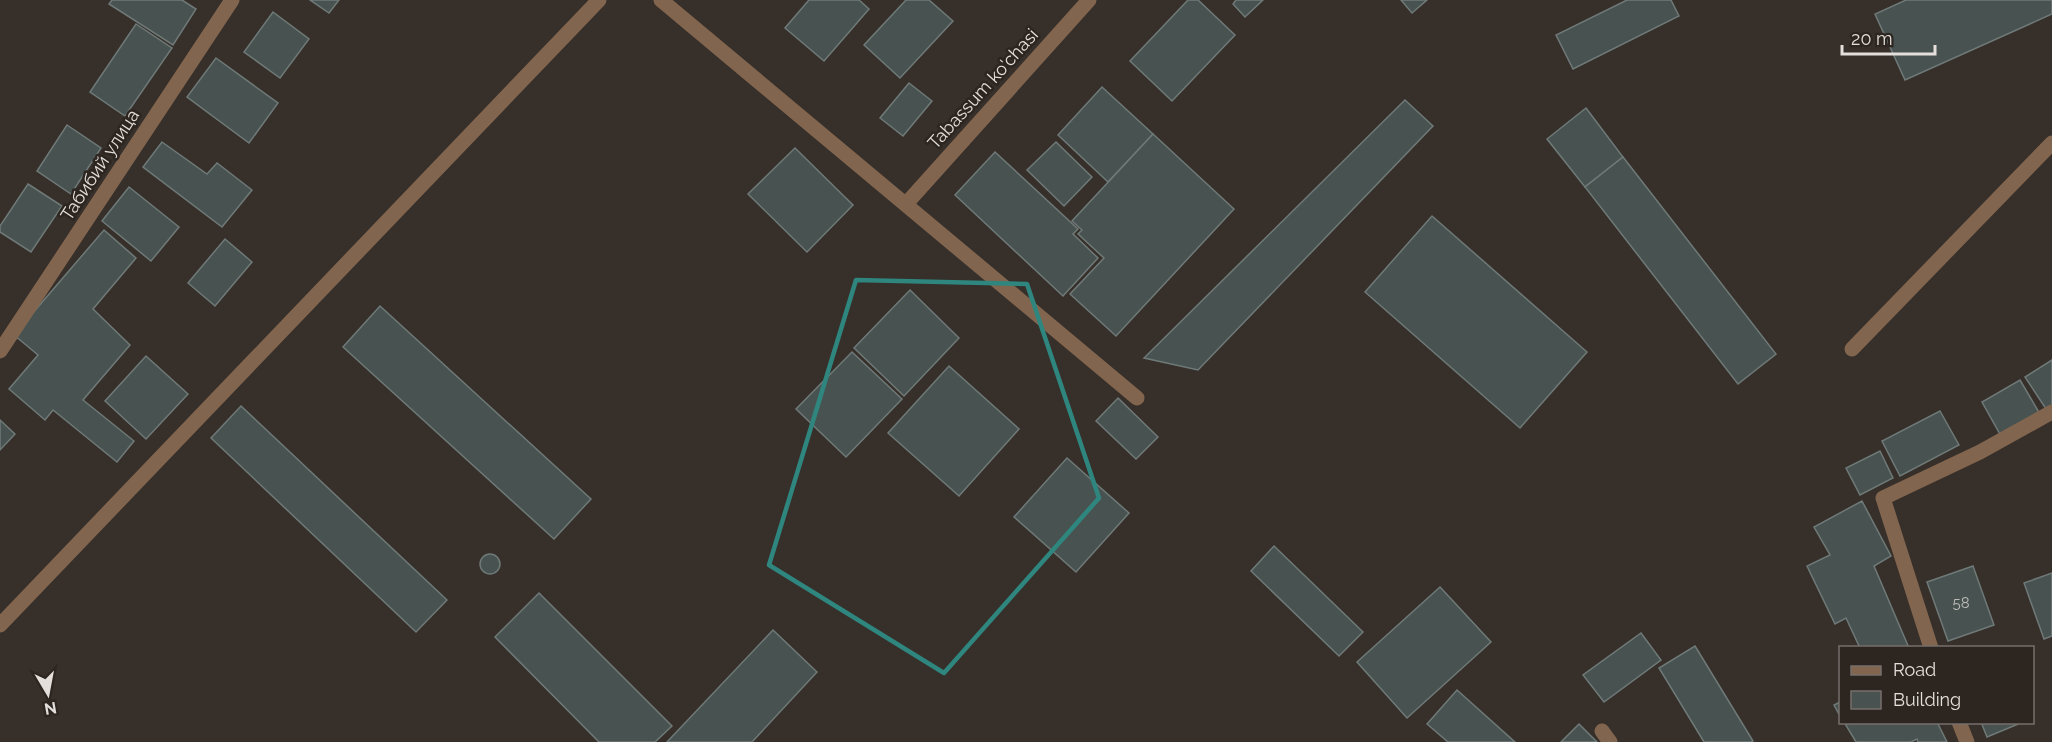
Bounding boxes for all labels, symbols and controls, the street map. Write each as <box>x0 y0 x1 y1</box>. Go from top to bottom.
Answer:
scale bar <box>1842 18 1935 56</box>
street label: Tabassum ko'chasi <box>923 24 1042 153</box>
text: 20 m <box>1851 28 1893 49</box>
street label: Табибий улица <box>56 105 143 224</box>
house number: 58 <box>1952 594 1970 612</box>
legend <box>1839 646 2034 724</box>
text: Road <box>1893 659 1936 680</box>
north arrow <box>18 664 78 724</box>
text: Building <box>1893 689 1961 710</box>
text: N <box>43 698 58 719</box>

